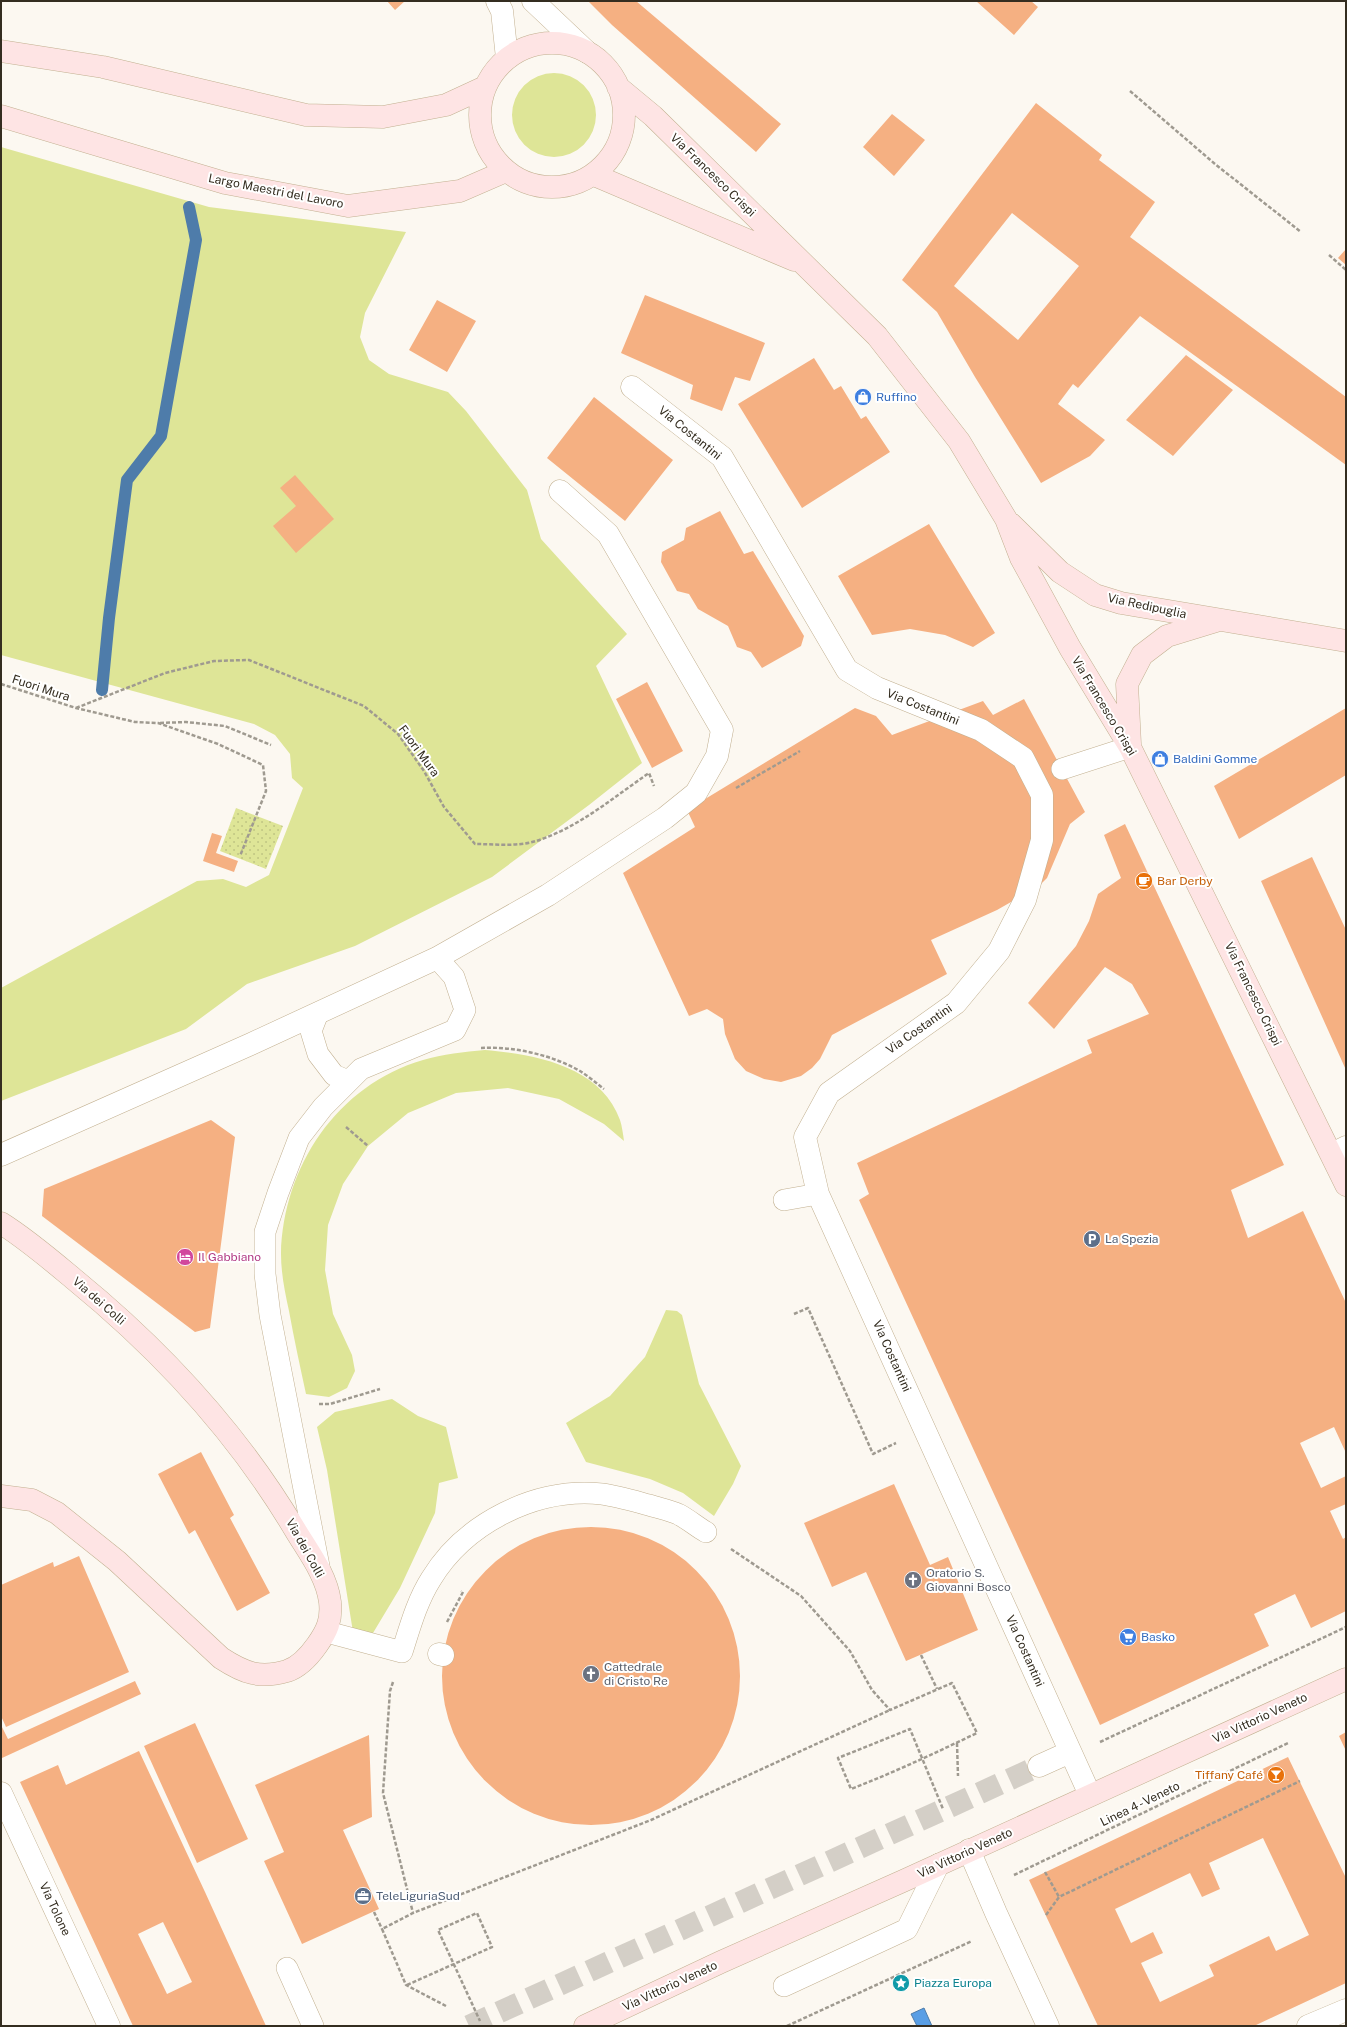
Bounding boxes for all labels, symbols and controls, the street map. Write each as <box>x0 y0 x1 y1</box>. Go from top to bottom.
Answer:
street label: Via Francesco Crispi <box>667 131 759 219</box>
street label: Largo Maestri del Lavoro <box>207 171 345 211</box>
shop icon: Ruffino <box>853 387 873 407</box>
place label: Ruffino <box>876 390 917 404</box>
street label: Via Costantini <box>656 403 724 463</box>
street label: Via Redipuglia <box>1106 591 1188 621</box>
street label: Via Francesco Crispi <box>1069 654 1139 758</box>
street label: Fuori Mura <box>10 672 72 704</box>
street label: Via Costantini <box>885 686 961 728</box>
street label: Fuori Mura <box>396 723 442 779</box>
shop icon: Baldini Gomme <box>1150 749 1170 769</box>
place label: Baldini Gomme <box>1173 752 1257 766</box>
cafe icon: Bar Derby <box>1134 871 1154 891</box>
place label: Bar Derby <box>1157 874 1213 888</box>
street label: Via Francesco Crispi <box>1222 940 1284 1048</box>
street label: Via Costantini <box>883 1001 955 1057</box>
parking icon: La Spezia <box>1082 1229 1102 1249</box>
place label: La Spezia <box>1105 1232 1159 1246</box>
hotel icon: Il Gabbiano <box>175 1247 195 1267</box>
place label: Il Gabbiano <box>198 1250 261 1264</box>
street label: Via dei Colli <box>70 1274 128 1328</box>
street label: Via Costantini <box>870 1318 914 1394</box>
street label: Via dei Colli <box>283 1516 327 1580</box>
place label: Oratorio S. Giovanni Bosco <box>926 1566 1011 1594</box>
church icon: Oratorio S. Giovanni Bosco <box>903 1570 923 1590</box>
street label: Via Costantini <box>1003 1613 1047 1689</box>
supermarket icon: Basko <box>1118 1627 1138 1647</box>
place label: Basko <box>1141 1630 1175 1644</box>
place label: Cattedrale di Cristo Re <box>604 1660 668 1688</box>
church icon: Cattedrale di Cristo Re <box>581 1664 601 1684</box>
street label: Via Vittorio Veneto <box>1210 1690 1310 1746</box>
bar icon: Tiffany Café <box>1266 1765 1286 1785</box>
place label: Tiffany Café <box>1195 1768 1263 1782</box>
street label: Linea 4 - Veneto <box>1098 1779 1182 1829</box>
street label: Via Vittorio Veneto <box>915 1825 1015 1881</box>
street label: Via Tolone <box>37 1880 74 1938</box>
office icon: TeleLiguriaSud <box>353 1886 373 1906</box>
place label: TeleLiguriaSud <box>376 1889 460 1903</box>
street label: Via Vittorio Veneto <box>620 1958 720 2014</box>
place icon: Piazza Europa <box>891 1973 911 1993</box>
place label: Piazza Europa <box>914 1976 992 1990</box>

